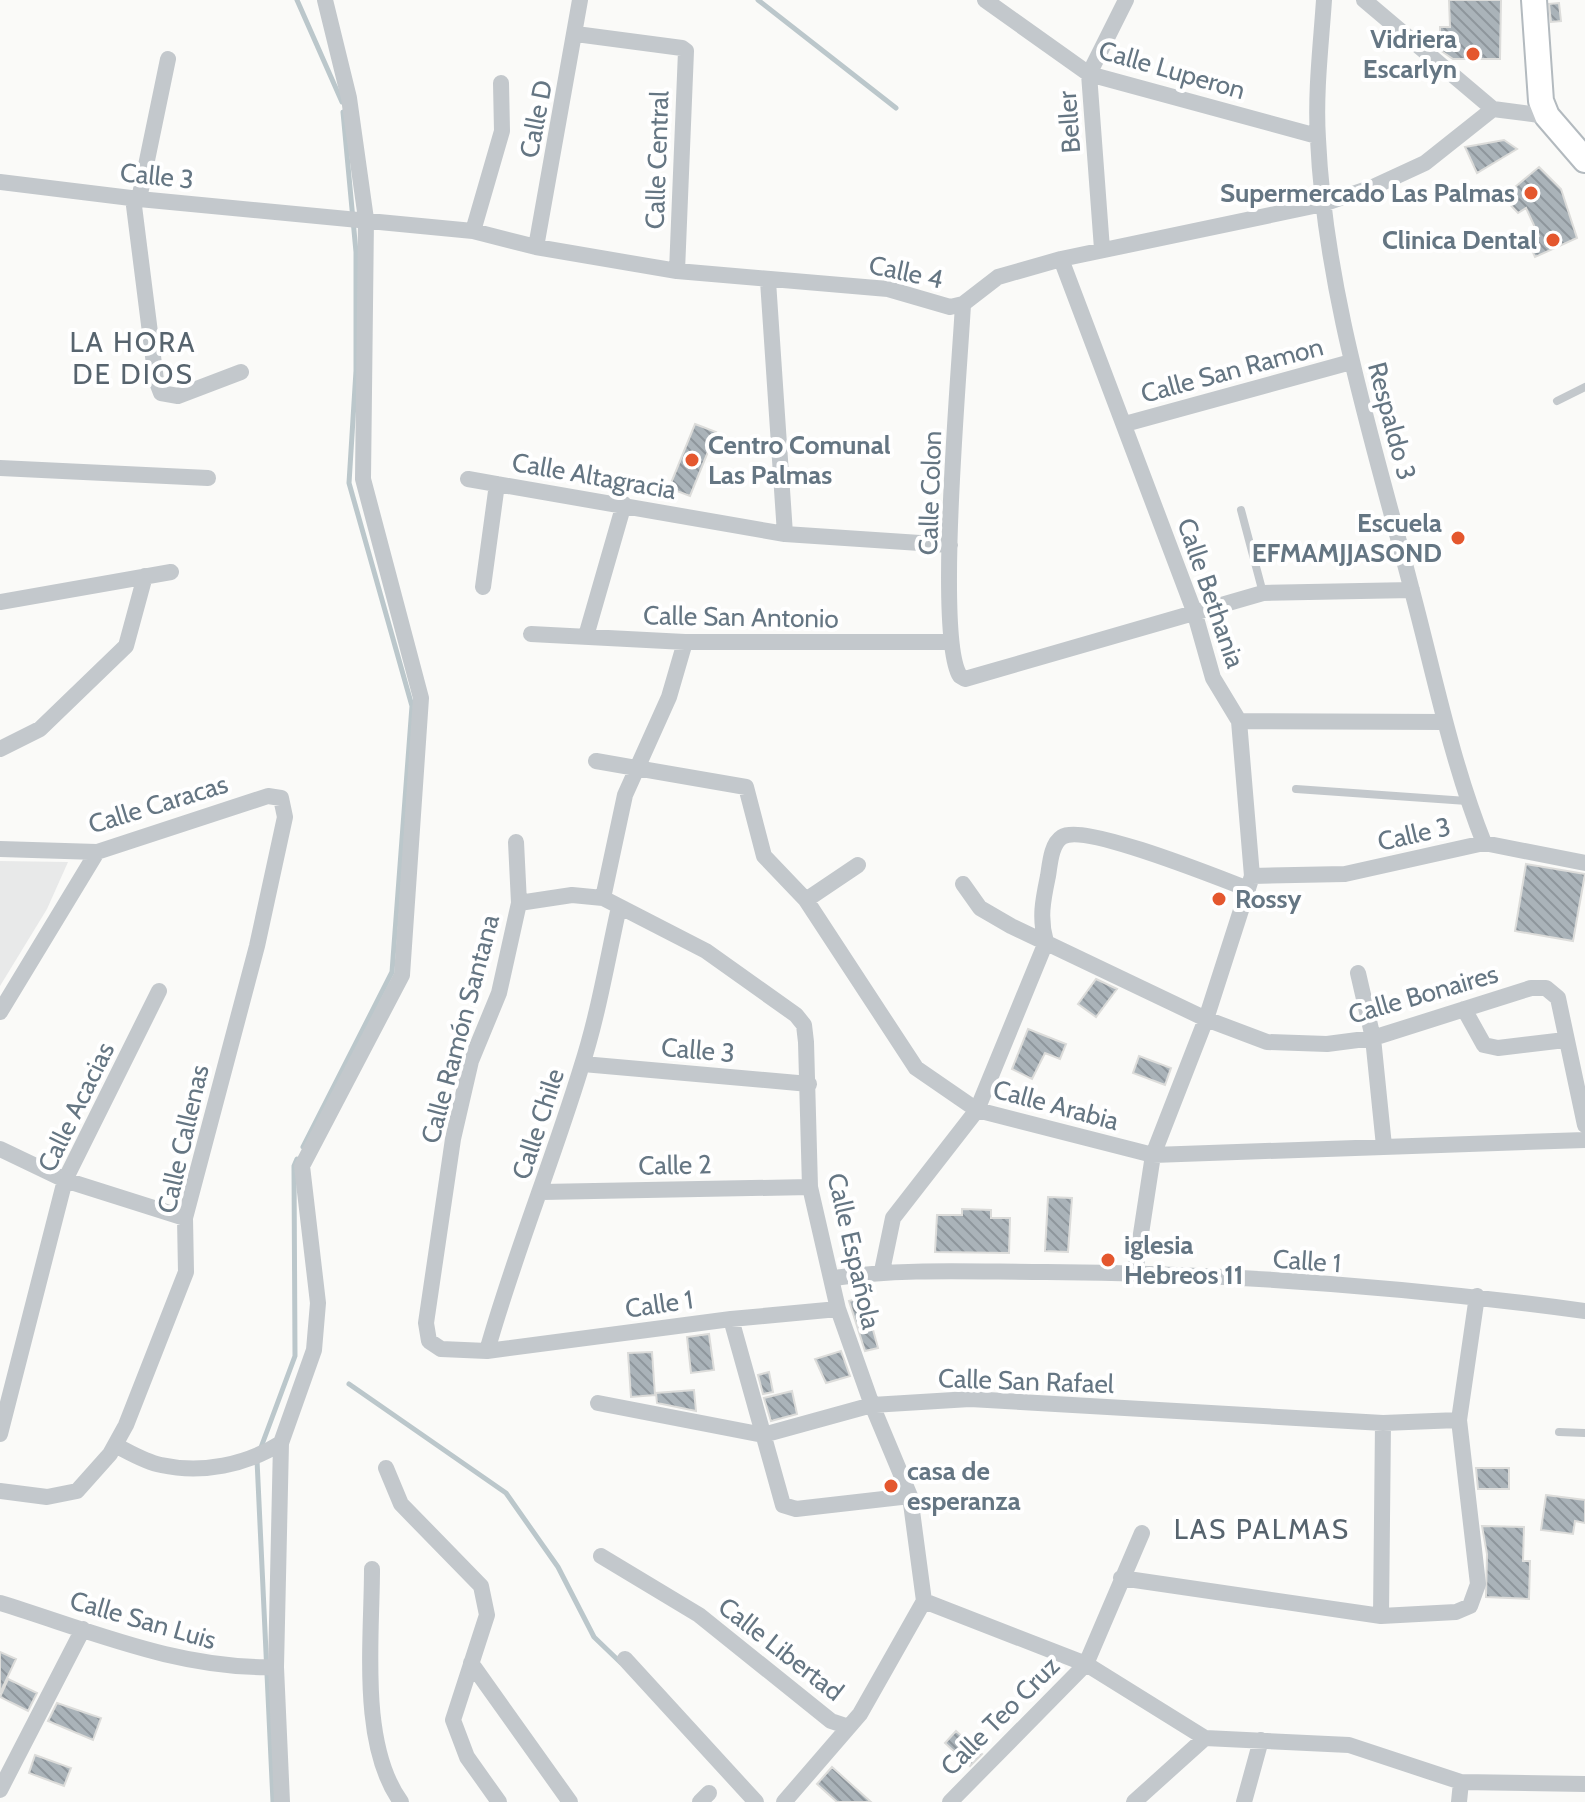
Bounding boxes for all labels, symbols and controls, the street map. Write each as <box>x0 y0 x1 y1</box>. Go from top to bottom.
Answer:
place label: Vidriera Escarlyn <box>1363 23 1457 85</box>
street label: Calle Luperon <box>1095 34 1249 106</box>
marker: Vidriera Escarlyn <box>1464 45 1482 63</box>
street label: Calle D <box>513 77 559 161</box>
street label: Beller <box>1051 89 1087 154</box>
street label: Calle Central <box>639 90 675 230</box>
street label: Calle 3 <box>119 156 195 196</box>
place label: Supermercado Las Palmas <box>1220 177 1515 209</box>
marker: Supermercado Las Palmas <box>1522 184 1540 202</box>
place label: Clinica Dental <box>1382 224 1537 256</box>
marker: Clinica Dental <box>1544 231 1562 249</box>
street label: Calle 4 <box>866 249 946 295</box>
district label: LA HORA DE DIOS <box>69 325 197 391</box>
street label: Calle San Ramon <box>1137 330 1327 410</box>
street label: Respaldo 3 <box>1361 358 1423 484</box>
place label: Centro Comunal Las Palmas <box>708 429 891 491</box>
street label: Calle Colon <box>912 430 948 556</box>
street label: Calle Altagracia <box>509 446 679 506</box>
marker: Centro Comunal Las Palmas <box>683 451 701 469</box>
place label: Escuela EFMAMJJASOND <box>1252 507 1442 569</box>
street label: Calle Bethania <box>1170 514 1252 673</box>
marker: Escuela EFMAMJJASOND <box>1449 529 1467 547</box>
street label: Calle San Antonio <box>643 599 839 635</box>
street label: Calle Caracas <box>85 768 232 840</box>
street label: Calle 3 <box>1374 810 1454 858</box>
place label: Rossy <box>1235 883 1302 915</box>
marker: Rossy <box>1210 890 1228 908</box>
street label: Calle Ramón Santana <box>414 911 506 1147</box>
street label: Calle Bonaires <box>1345 957 1502 1031</box>
street label: Calle 3 <box>660 1031 736 1069</box>
street label: Calle Acacias <box>31 1037 121 1177</box>
street label: Calle Callenas <box>150 1061 216 1216</box>
street label: Calle Chile <box>505 1064 571 1184</box>
street label: Calle Arabia <box>990 1073 1123 1137</box>
street label: Calle 2 <box>638 1148 712 1182</box>
street label: Calle Española <box>820 1170 888 1333</box>
place label: iglesia Hebreos 11 <box>1124 1229 1243 1291</box>
street label: Calle 1 <box>1272 1243 1342 1279</box>
marker: iglesia Hebreos 11 <box>1099 1251 1117 1269</box>
street label: Calle 1 <box>623 1283 695 1325</box>
street label: Calle San Rafael <box>937 1362 1115 1400</box>
place label: casa de esperanza <box>907 1455 1021 1517</box>
marker: casa de esperanza <box>882 1477 900 1495</box>
district label: LAS PALMAS <box>1174 1512 1350 1546</box>
street label: Calle San Luis <box>66 1584 220 1656</box>
street label: Calle Libertad <box>712 1590 850 1708</box>
street label: Calle Teo Cruz <box>934 1650 1066 1782</box>

